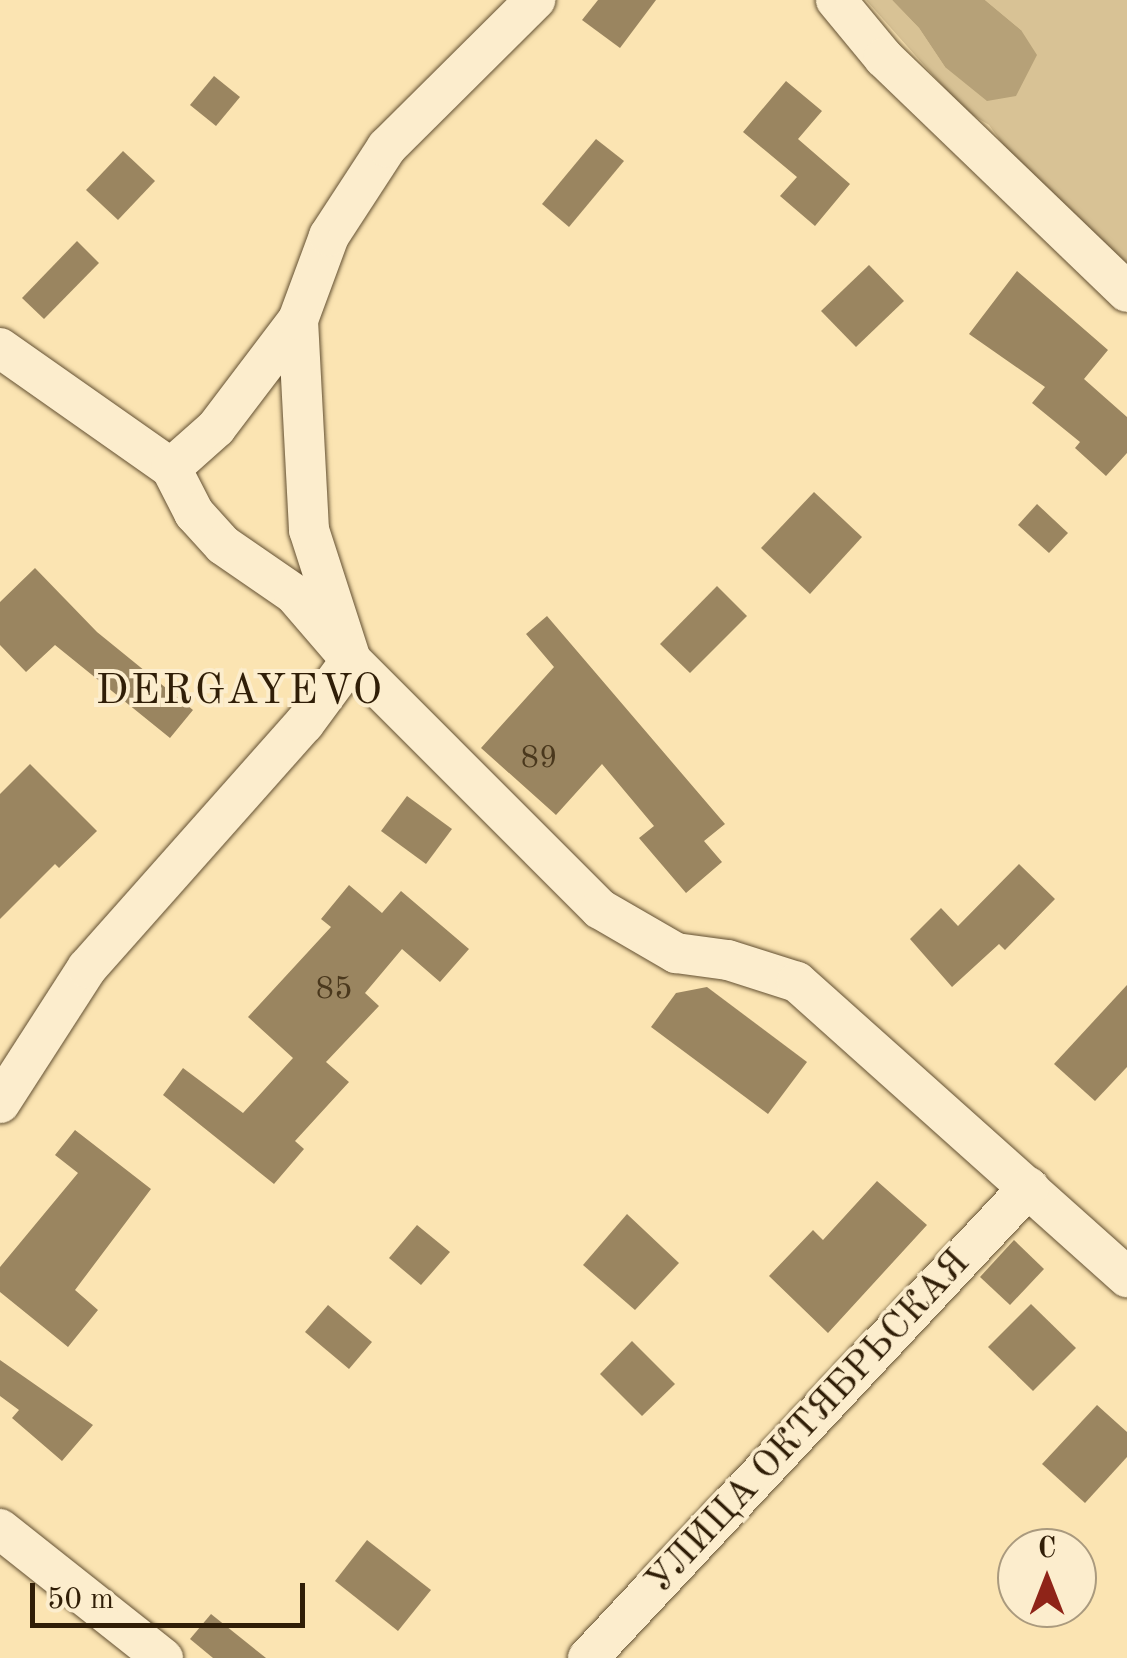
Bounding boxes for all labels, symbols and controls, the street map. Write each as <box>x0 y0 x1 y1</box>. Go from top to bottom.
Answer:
district label: DERGAYEVO <box>96 667 384 717</box>
house number: 89 <box>520 740 558 778</box>
house number: 85 <box>315 971 353 1009</box>
street label: УЛИЦА ОКТЯБРЬСКАЯ <box>638 1241 980 1605</box>
north arrow <box>997 1528 1097 1628</box>
text: С <box>1038 1536 1056 1564</box>
scale bar <box>35 1563 310 1625</box>
text: 50 m <box>47 1585 114 1615</box>

